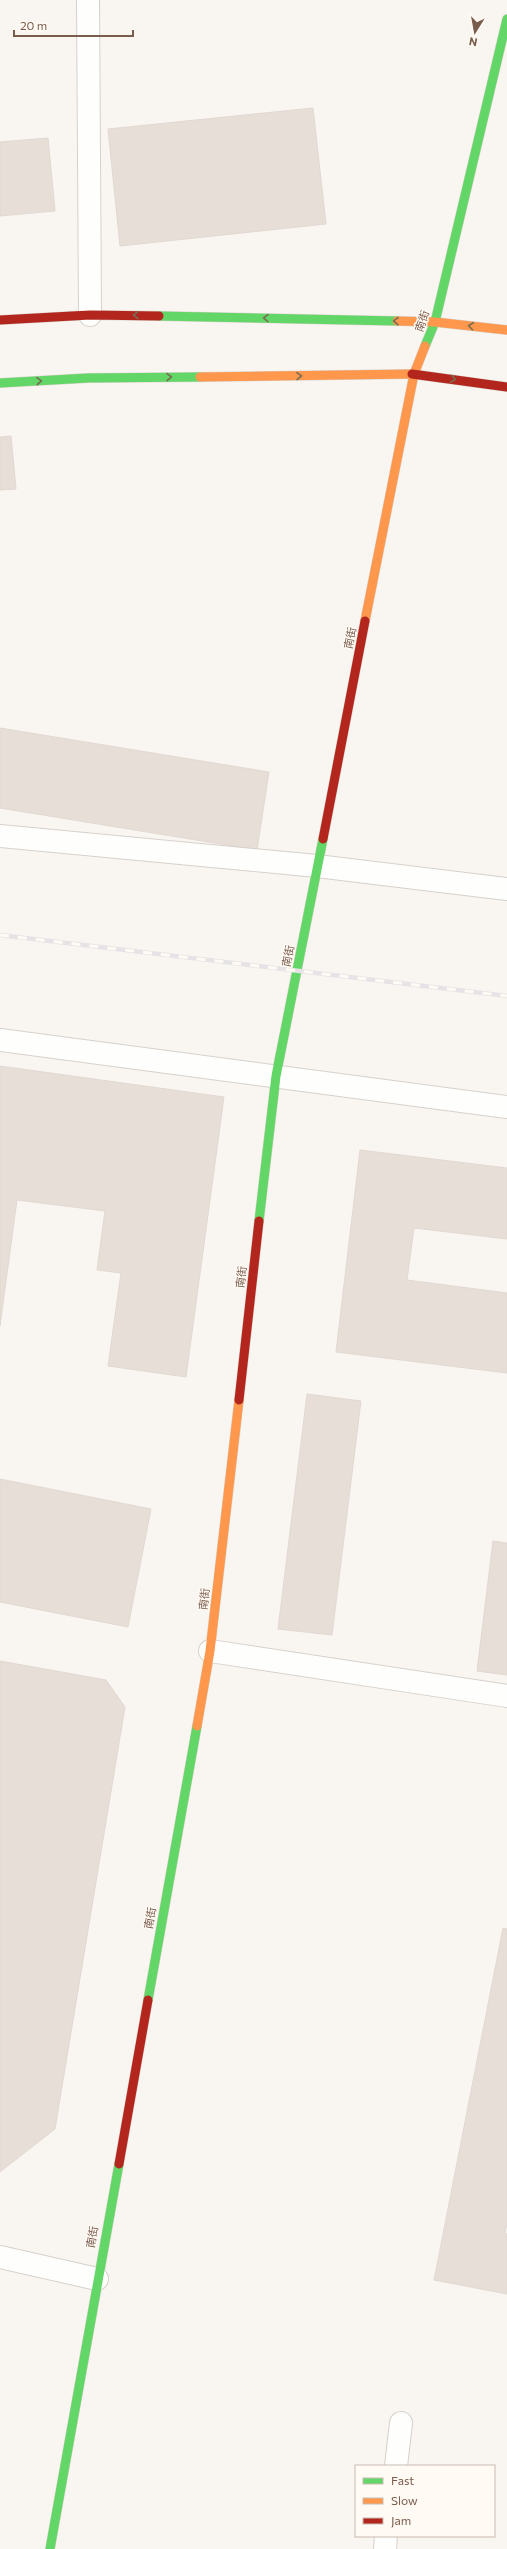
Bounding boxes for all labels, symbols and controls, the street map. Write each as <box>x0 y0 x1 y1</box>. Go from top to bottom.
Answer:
scale bar <box>14 12 133 38</box>
north arrow <box>455 12 495 52</box>
text: 20 m <box>20 18 47 32</box>
text: N <box>468 35 478 49</box>
street label: 南街 <box>412 308 431 333</box>
one-way arrow <box>133 311 139 320</box>
one-way arrow <box>263 314 269 322</box>
one-way arrow <box>393 317 399 325</box>
one-way arrow <box>468 322 474 331</box>
one-way arrow <box>296 371 302 380</box>
one-way arrow <box>166 373 172 381</box>
one-way arrow <box>450 374 456 383</box>
one-way arrow <box>36 377 42 385</box>
street label: 南街 <box>341 626 358 650</box>
street label: 南街 <box>279 944 296 968</box>
street label: 南街 <box>233 1265 248 1289</box>
street label: 南街 <box>196 1587 211 1611</box>
street label: 南街 <box>141 1906 158 1930</box>
street label: 南街 <box>83 2225 100 2249</box>
legend <box>355 2465 495 2537</box>
text: Fast <box>391 2473 414 2487</box>
text: Slow <box>391 2493 418 2507</box>
text: Jam <box>391 2513 411 2528</box>

